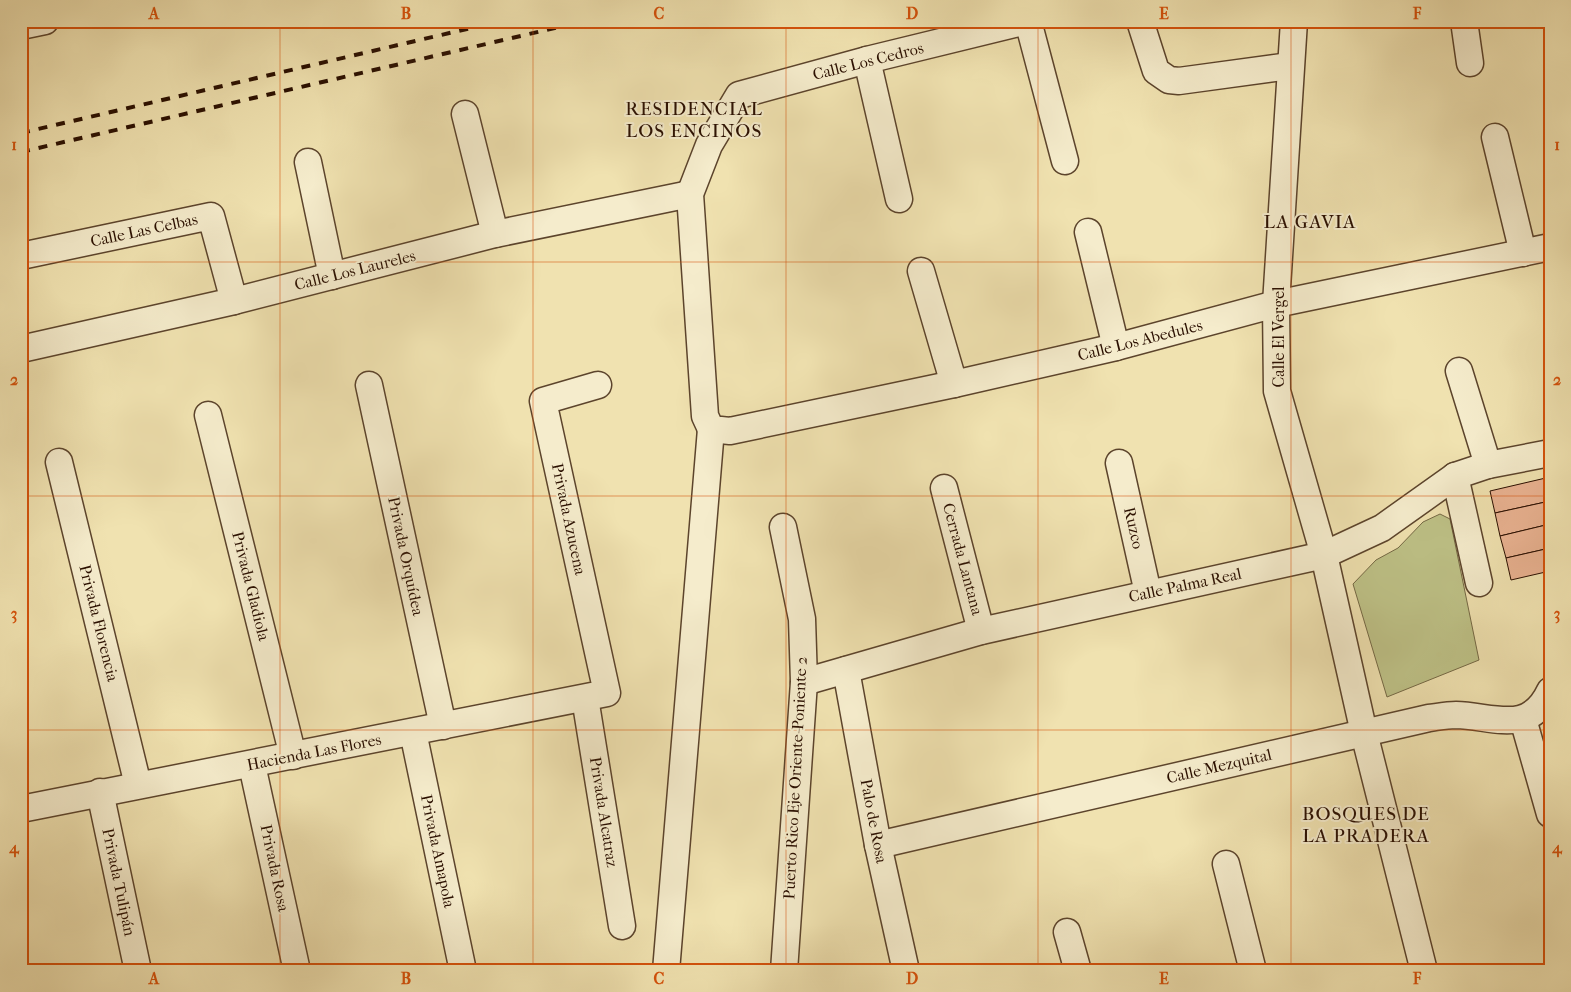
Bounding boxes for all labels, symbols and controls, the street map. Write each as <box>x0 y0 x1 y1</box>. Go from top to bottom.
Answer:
text: A <box>148 4 160 23</box>
text: B <box>401 4 411 23</box>
text: C <box>654 4 665 23</box>
text: D <box>906 4 918 23</box>
text: E <box>1159 4 1169 23</box>
text: F <box>1412 4 1422 23</box>
street label: Calle Los Cedros <box>811 38 925 84</box>
district label: RESIDENCIAL LOS ENCINOS <box>625 98 763 142</box>
text: 1 <box>11 135 17 154</box>
text: 1 <box>1554 135 1560 154</box>
street label: Calle Las Celbas <box>89 209 200 251</box>
district label: LA GAVIA <box>1264 211 1356 233</box>
street label: Calle Los Laureles <box>292 246 418 294</box>
street label: Calle El Vergel <box>1269 286 1288 387</box>
street label: Calle Los Abedules <box>1076 315 1204 365</box>
text: 2 <box>10 370 18 389</box>
text: 2 <box>1553 370 1561 389</box>
street label: Privada Azucena <box>548 461 590 577</box>
street label: Privada Orquídea <box>384 495 428 618</box>
street label: Cerrada Lantana <box>939 501 987 618</box>
street label: Ruzco <box>1120 505 1148 551</box>
street label: Privada Gladiola <box>228 529 274 643</box>
street label: Privada Florencia <box>75 563 123 684</box>
street label: Calle Palma Real <box>1127 564 1244 606</box>
text: 3 <box>11 604 17 624</box>
text: 3 <box>1554 604 1560 624</box>
street label: Puerto Rico Eje Oriente-Poniente 2 <box>779 656 811 900</box>
street label: Hacienda Las Flores <box>245 730 383 774</box>
street label: Calle Mezquital <box>1165 745 1274 787</box>
street label: Privada Alcatraz <box>586 755 622 869</box>
street label: Palo de Rosa <box>857 777 892 865</box>
street label: Privada Amapola <box>417 793 459 910</box>
district label: BOSQUES DE LA PRADERA <box>1302 803 1430 847</box>
street label: Privada Rosa <box>257 823 294 914</box>
street label: Privada Tulipán <box>98 826 140 938</box>
text: 4 <box>8 838 20 858</box>
text: 4 <box>1551 838 1563 858</box>
text: A <box>148 969 160 988</box>
text: B <box>401 969 411 988</box>
text: C <box>654 969 665 988</box>
text: D <box>906 969 918 988</box>
text: E <box>1159 969 1169 988</box>
text: F <box>1412 969 1422 988</box>

